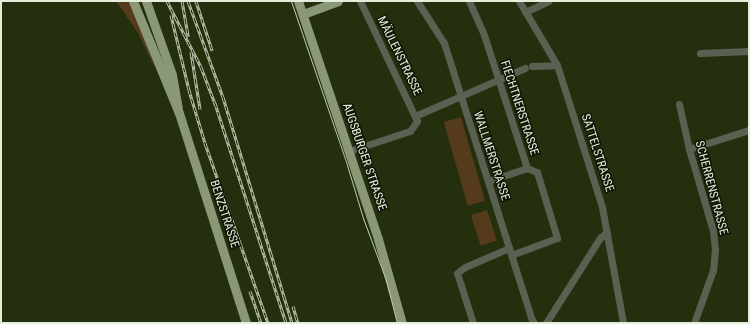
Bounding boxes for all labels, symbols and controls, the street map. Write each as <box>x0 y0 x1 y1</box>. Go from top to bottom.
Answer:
street label: MÄULENSTRASSE <box>374 14 424 98</box>
street label: FIECHTNERSTRASSE <box>497 59 541 157</box>
street label: AUGSBURGER STRASSE <box>339 101 389 213</box>
street label: WALLMERSTRASSE <box>470 110 512 202</box>
street label: SATTELSTRASSE <box>578 112 616 194</box>
street label: SCHERRENSTRASSE <box>692 139 730 237</box>
street label: BENZSTRASSE <box>206 178 242 250</box>

